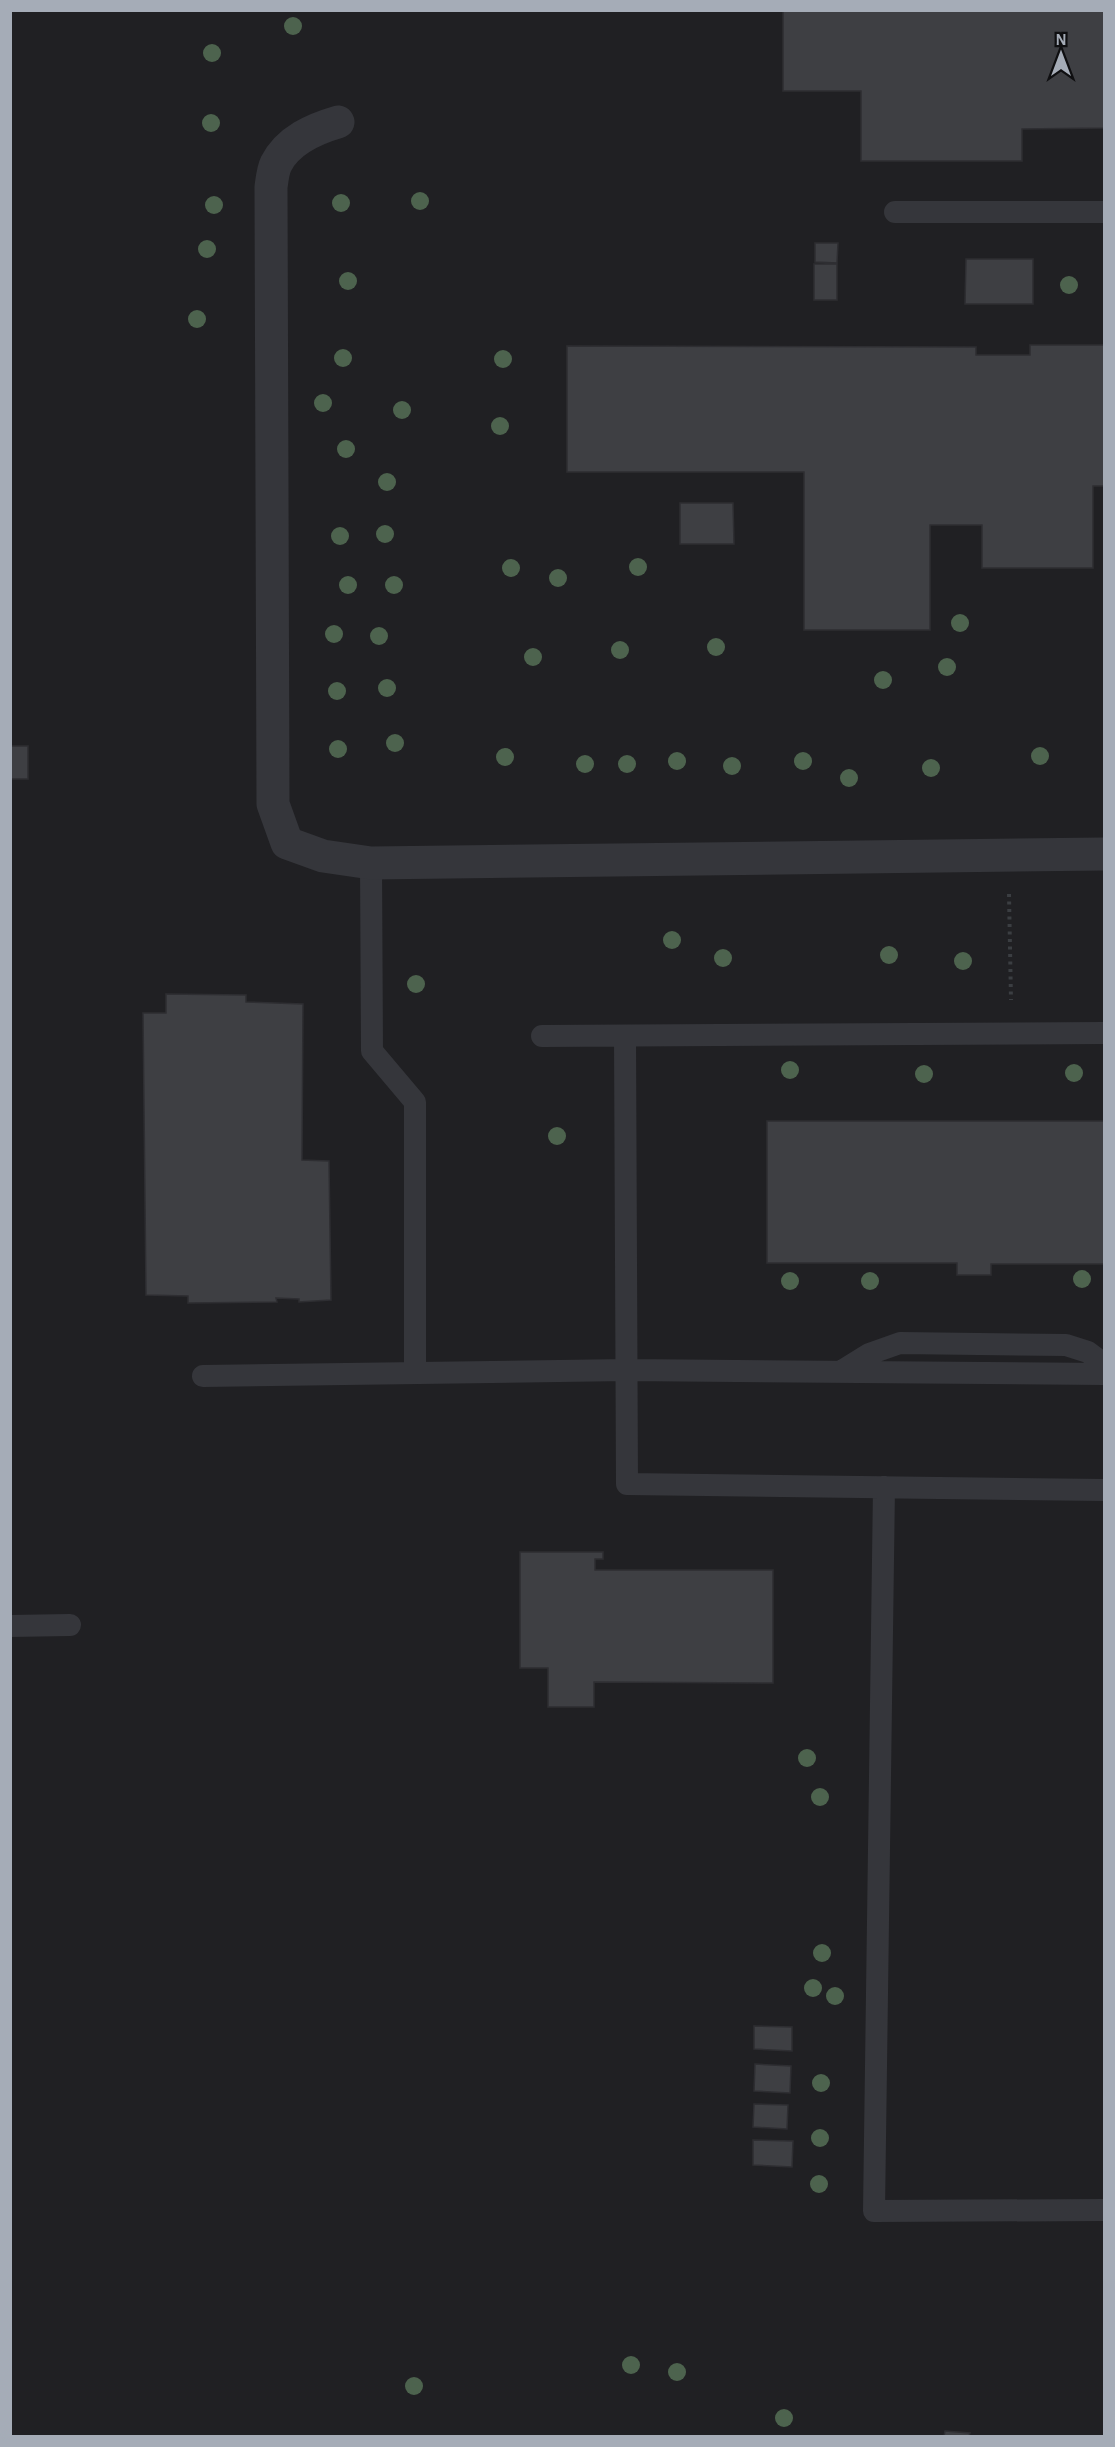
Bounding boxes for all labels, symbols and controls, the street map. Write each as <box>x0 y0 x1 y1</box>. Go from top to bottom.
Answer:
north arrow <box>1031 24 1091 84</box>
text: N <box>1055 32 1067 48</box>

